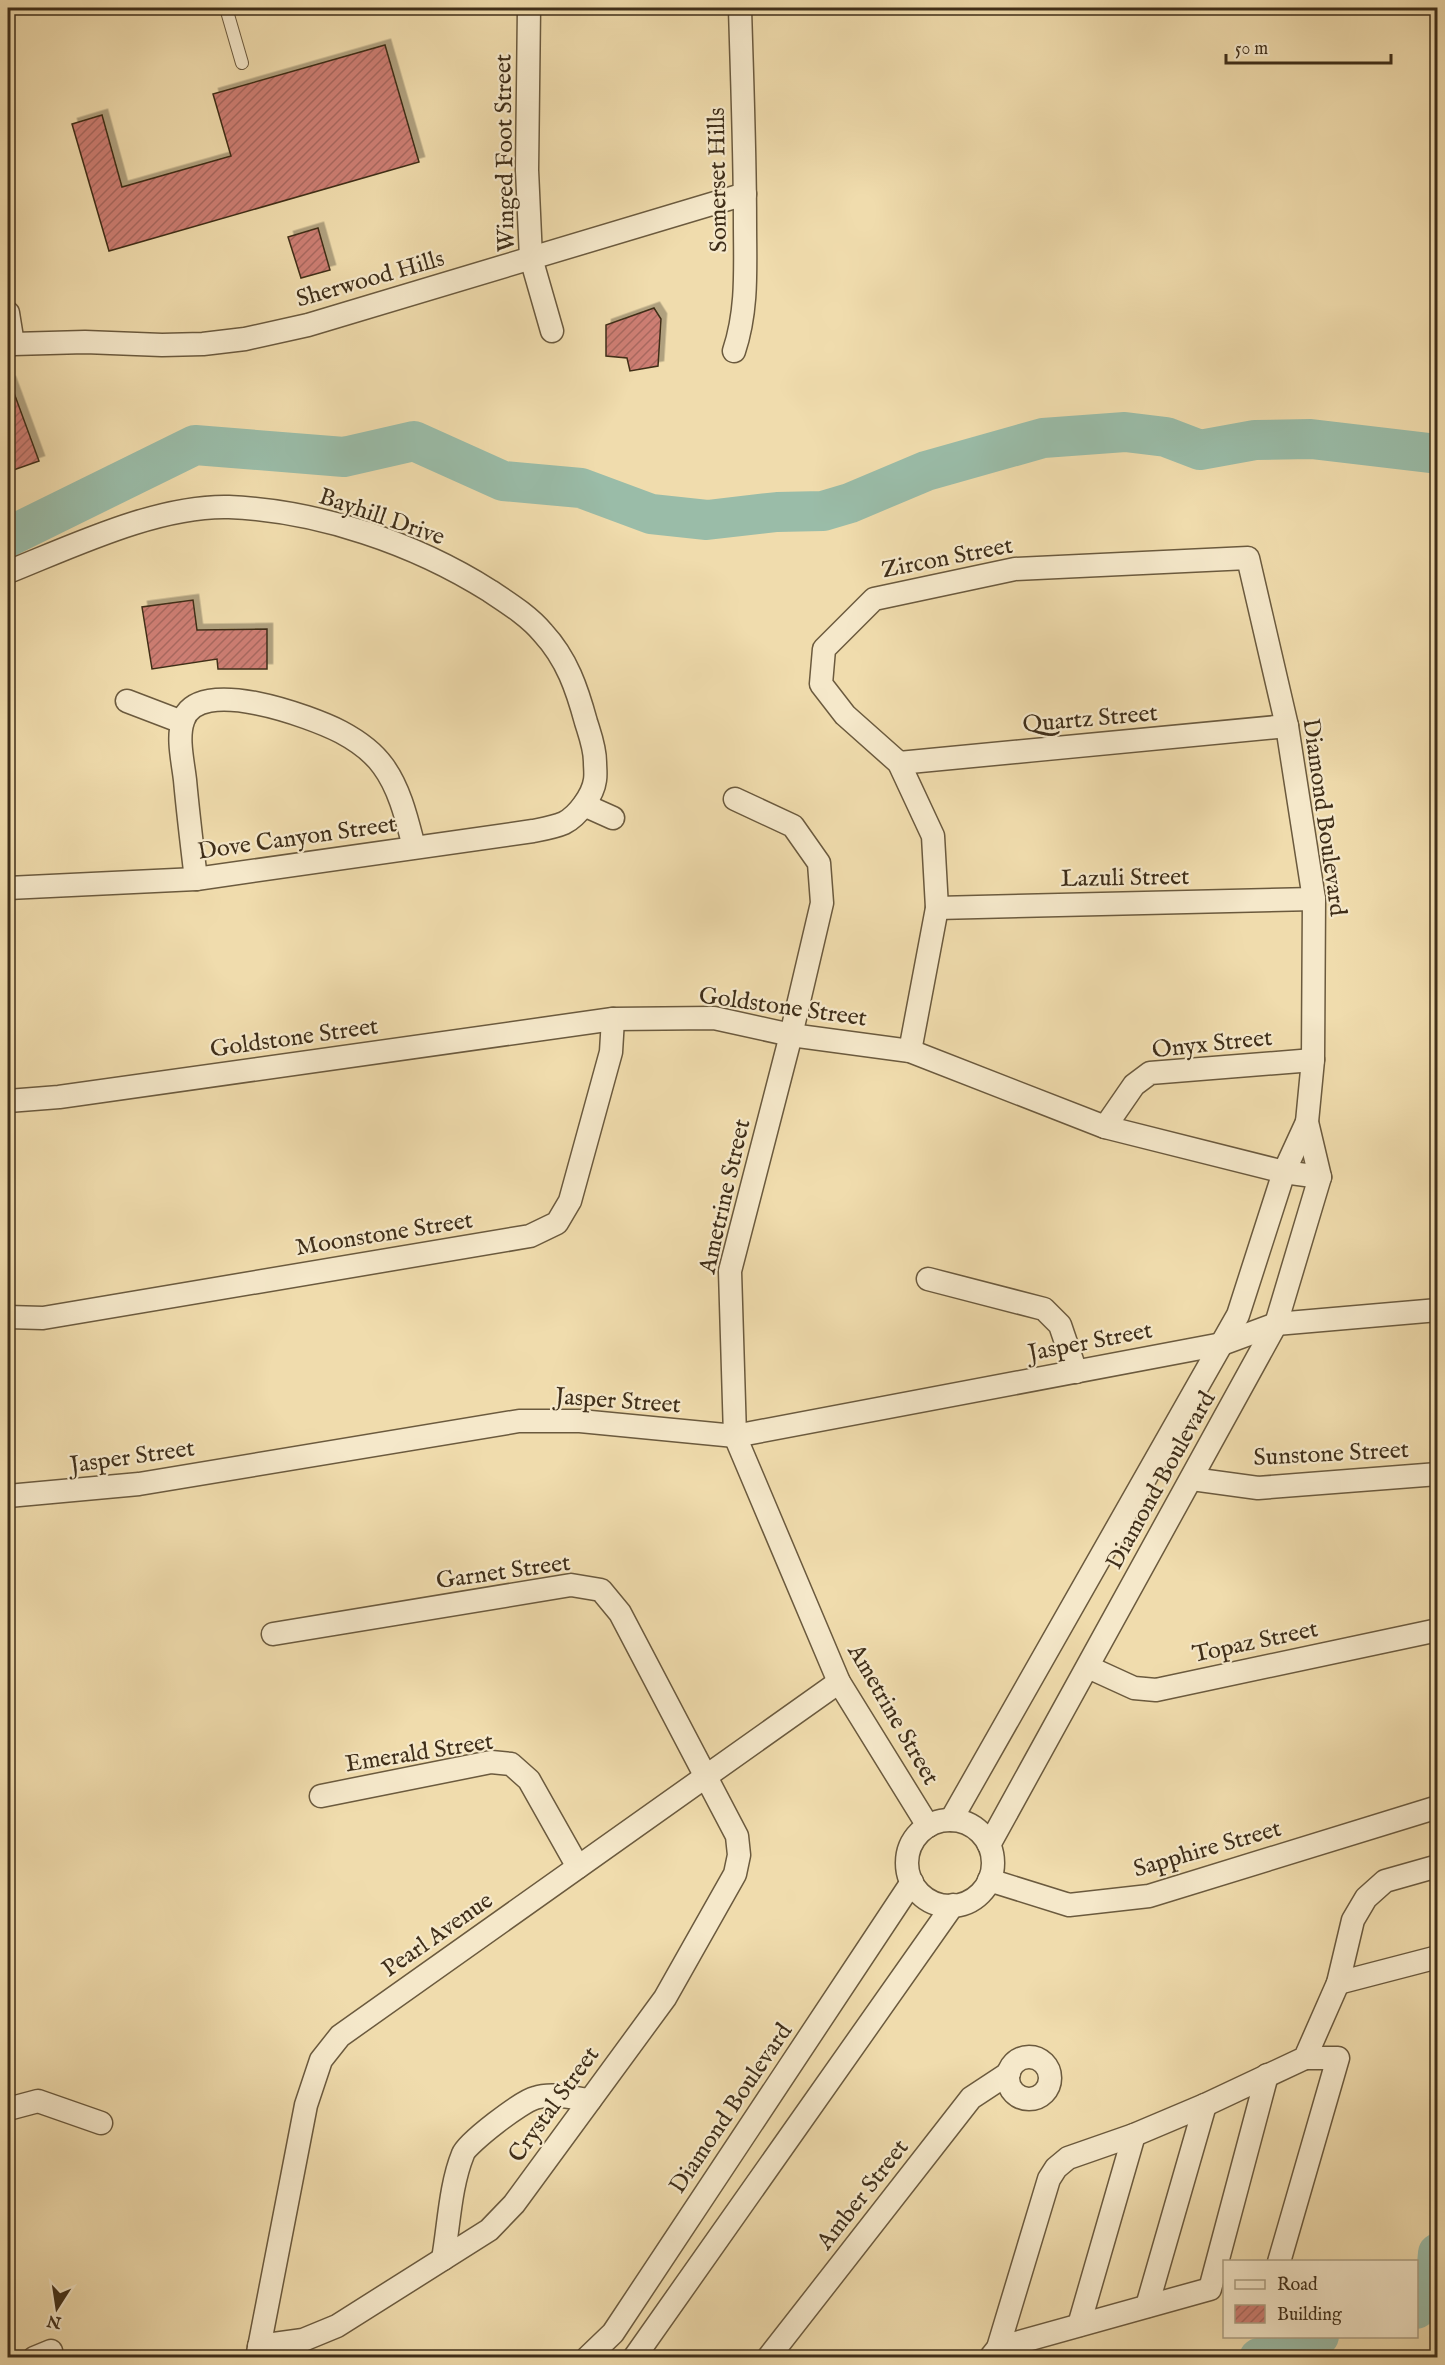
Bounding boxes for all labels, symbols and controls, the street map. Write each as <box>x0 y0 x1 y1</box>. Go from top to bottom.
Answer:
scale bar <box>1226 27 1391 65</box>
text: 50 m <box>1235 38 1268 61</box>
street label: Winged Foot Street <box>488 54 523 252</box>
street label: Somerset Hills <box>702 107 735 253</box>
street label: Sherwood Hills <box>293 243 448 315</box>
street label: Bayhill Drive <box>315 481 449 553</box>
street label: Zircon Street <box>879 531 1015 586</box>
street label: Quartz Street <box>1021 698 1159 741</box>
street label: Diamond Boulevard <box>1294 716 1353 918</box>
street label: Dove Canyon Street <box>196 809 399 868</box>
street label: Lazuli Street <box>1060 862 1190 895</box>
street label: Goldstone Street <box>697 980 869 1035</box>
street label: Goldstone Street <box>208 1011 380 1066</box>
street label: Onyx Street <box>1150 1023 1274 1066</box>
street label: Ametrine Street <box>692 1116 758 1278</box>
street label: Moonstone Street <box>293 1205 475 1264</box>
street label: Jasper Street <box>1023 1315 1155 1370</box>
street label: Jasper Street <box>551 1381 682 1421</box>
street label: Diamond Boulevard <box>1099 1386 1223 1575</box>
street label: Jasper Street <box>65 1433 197 1482</box>
street label: Sunstone Street <box>1253 1435 1410 1474</box>
street label: Garnet Street <box>434 1548 572 1597</box>
street label: Topaz Street <box>1190 1614 1321 1671</box>
street label: Ametrine Street <box>839 1638 946 1791</box>
street label: Emerald Street <box>343 1726 495 1780</box>
street label: Sapphire Street <box>1130 1814 1285 1885</box>
street label: Pearl Avenue <box>376 1886 500 1985</box>
street label: Diamond Boulevard <box>663 2017 800 2200</box>
street label: Crystal Street <box>502 2041 607 2169</box>
street label: Amber Street <box>810 2133 916 2257</box>
legend <box>1223 2260 1418 2338</box>
text: Road <box>1277 2274 1318 2297</box>
north arrow <box>27 2278 87 2338</box>
text: Building <box>1277 2304 1342 2327</box>
text: N <box>45 2309 64 2332</box>

